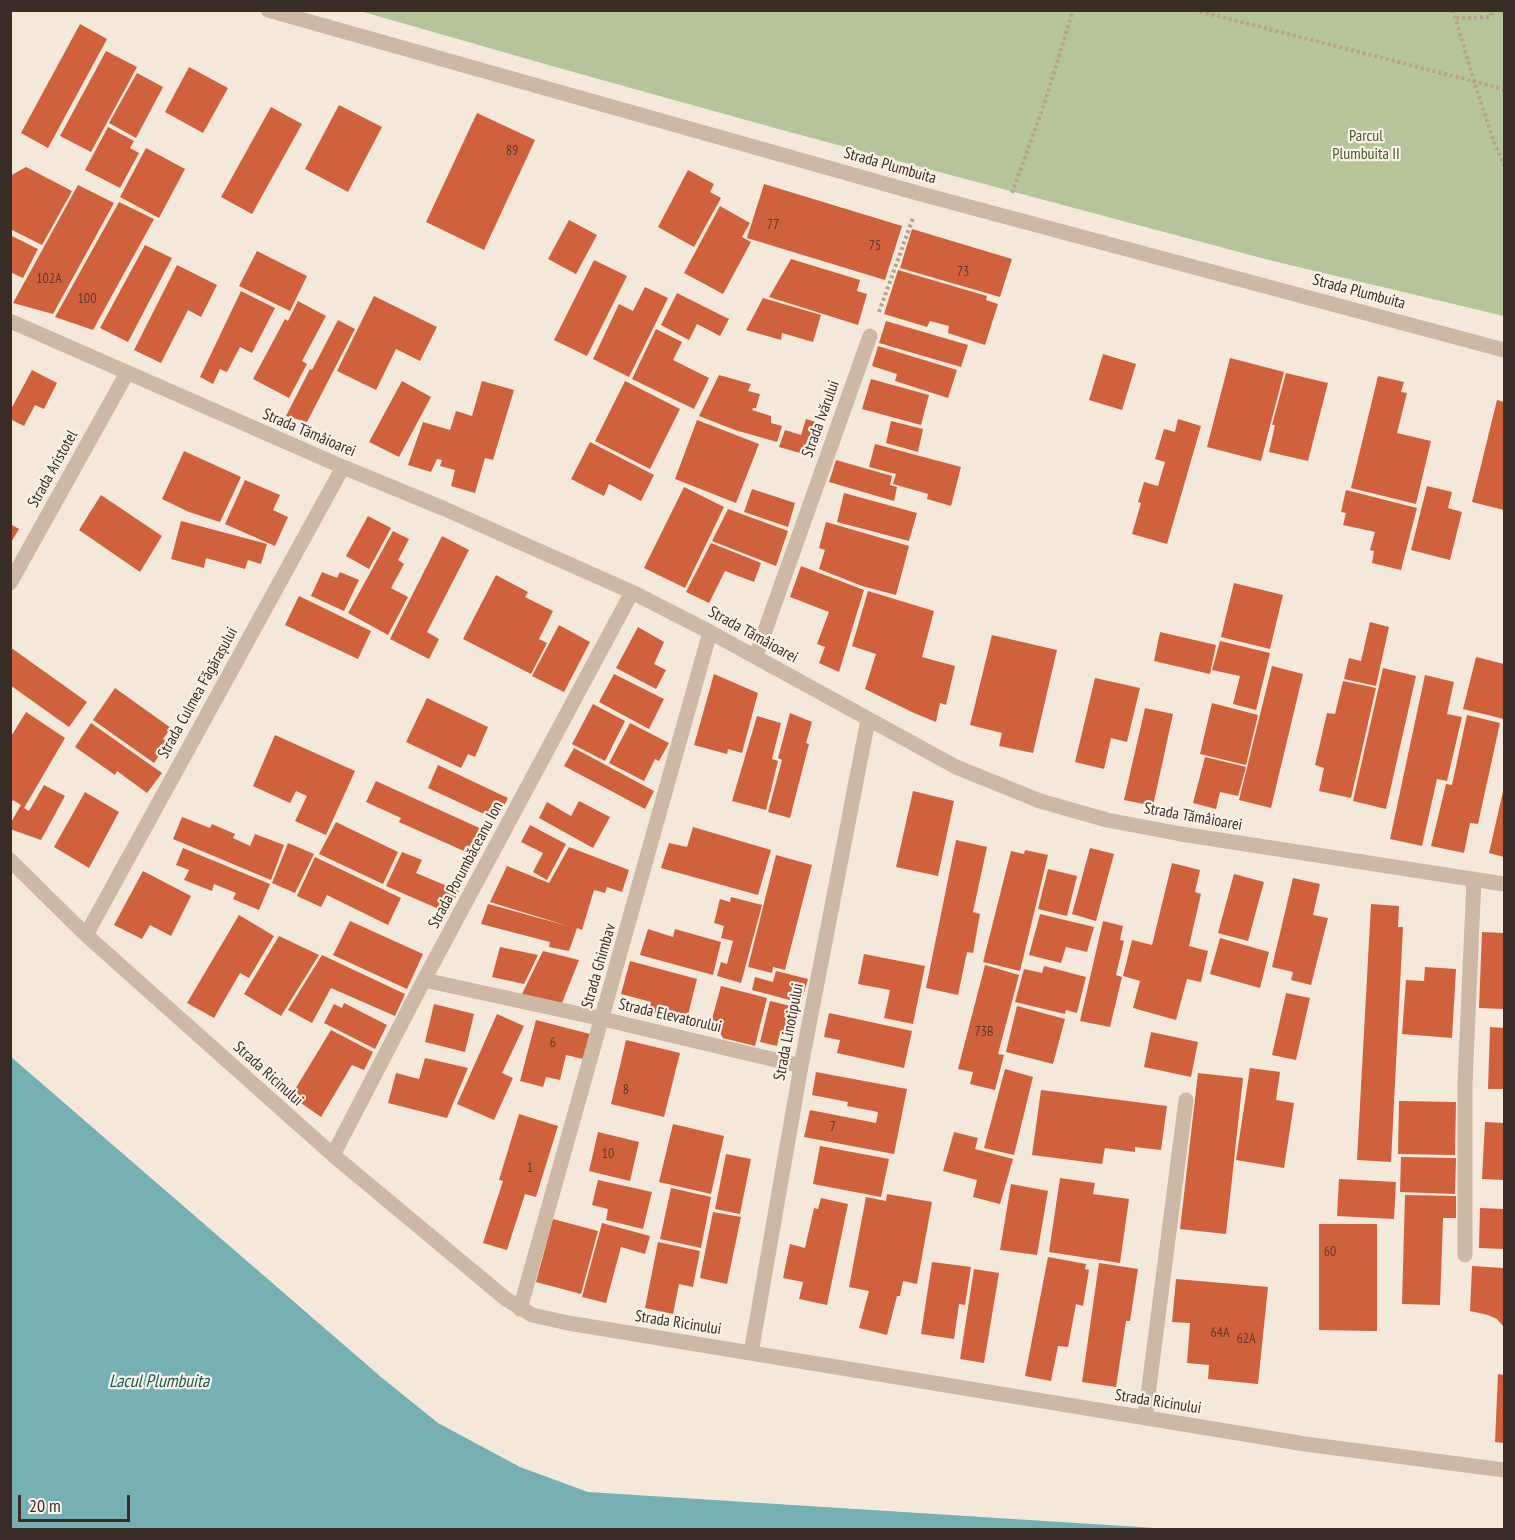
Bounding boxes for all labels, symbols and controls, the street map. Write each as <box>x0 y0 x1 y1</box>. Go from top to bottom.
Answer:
park label: Parcul Plumbuita II <box>1332 126 1400 164</box>
house number: 89 <box>506 143 518 159</box>
street label: Strada Plumbuita <box>842 144 938 188</box>
house number: 77 <box>767 217 779 233</box>
house number: 75 <box>869 238 881 254</box>
house number: 73 <box>957 264 969 280</box>
street label: Strada Plumbuita <box>1311 270 1407 314</box>
house number: 102A <box>36 271 62 287</box>
house number: 100 <box>78 291 96 307</box>
street label: Strada Ivărului <box>798 378 844 460</box>
street label: Strada Tămâioarei <box>259 405 359 461</box>
street label: Strada Aristotel <box>24 427 82 511</box>
street label: Strada Tămâioarei <box>705 603 801 667</box>
street label: Strada Culmea Făgărașului <box>154 624 242 762</box>
street label: Strada Porumbăceanu Ion <box>424 798 508 932</box>
street label: Strada Tămâioarei <box>1142 799 1244 835</box>
street label: Strada Ghimbav <box>578 921 620 1011</box>
street label: Strada Linotipului <box>770 982 808 1082</box>
street label: Strada Elevatorului <box>617 995 723 1037</box>
house number: 73B <box>974 1024 994 1040</box>
house number: 6 <box>550 1035 556 1051</box>
street label: Strada Ricinului <box>229 1038 307 1110</box>
house number: 8 <box>623 1082 629 1098</box>
house number: 7 <box>830 1119 836 1135</box>
house number: 10 <box>602 1146 614 1162</box>
house number: 1 <box>527 1160 533 1176</box>
house number: 60 <box>1324 1244 1336 1260</box>
street label: Strada Ricinului <box>633 1307 723 1339</box>
house number: 64A <box>1210 1325 1230 1341</box>
house number: 62A <box>1236 1331 1256 1347</box>
water label: Lacul Plumbuita <box>109 1371 209 1393</box>
street label: Strada Ricinului <box>1113 1386 1203 1418</box>
scale bar <box>21 1483 134 1521</box>
text: 20 m <box>29 1494 61 1517</box>

